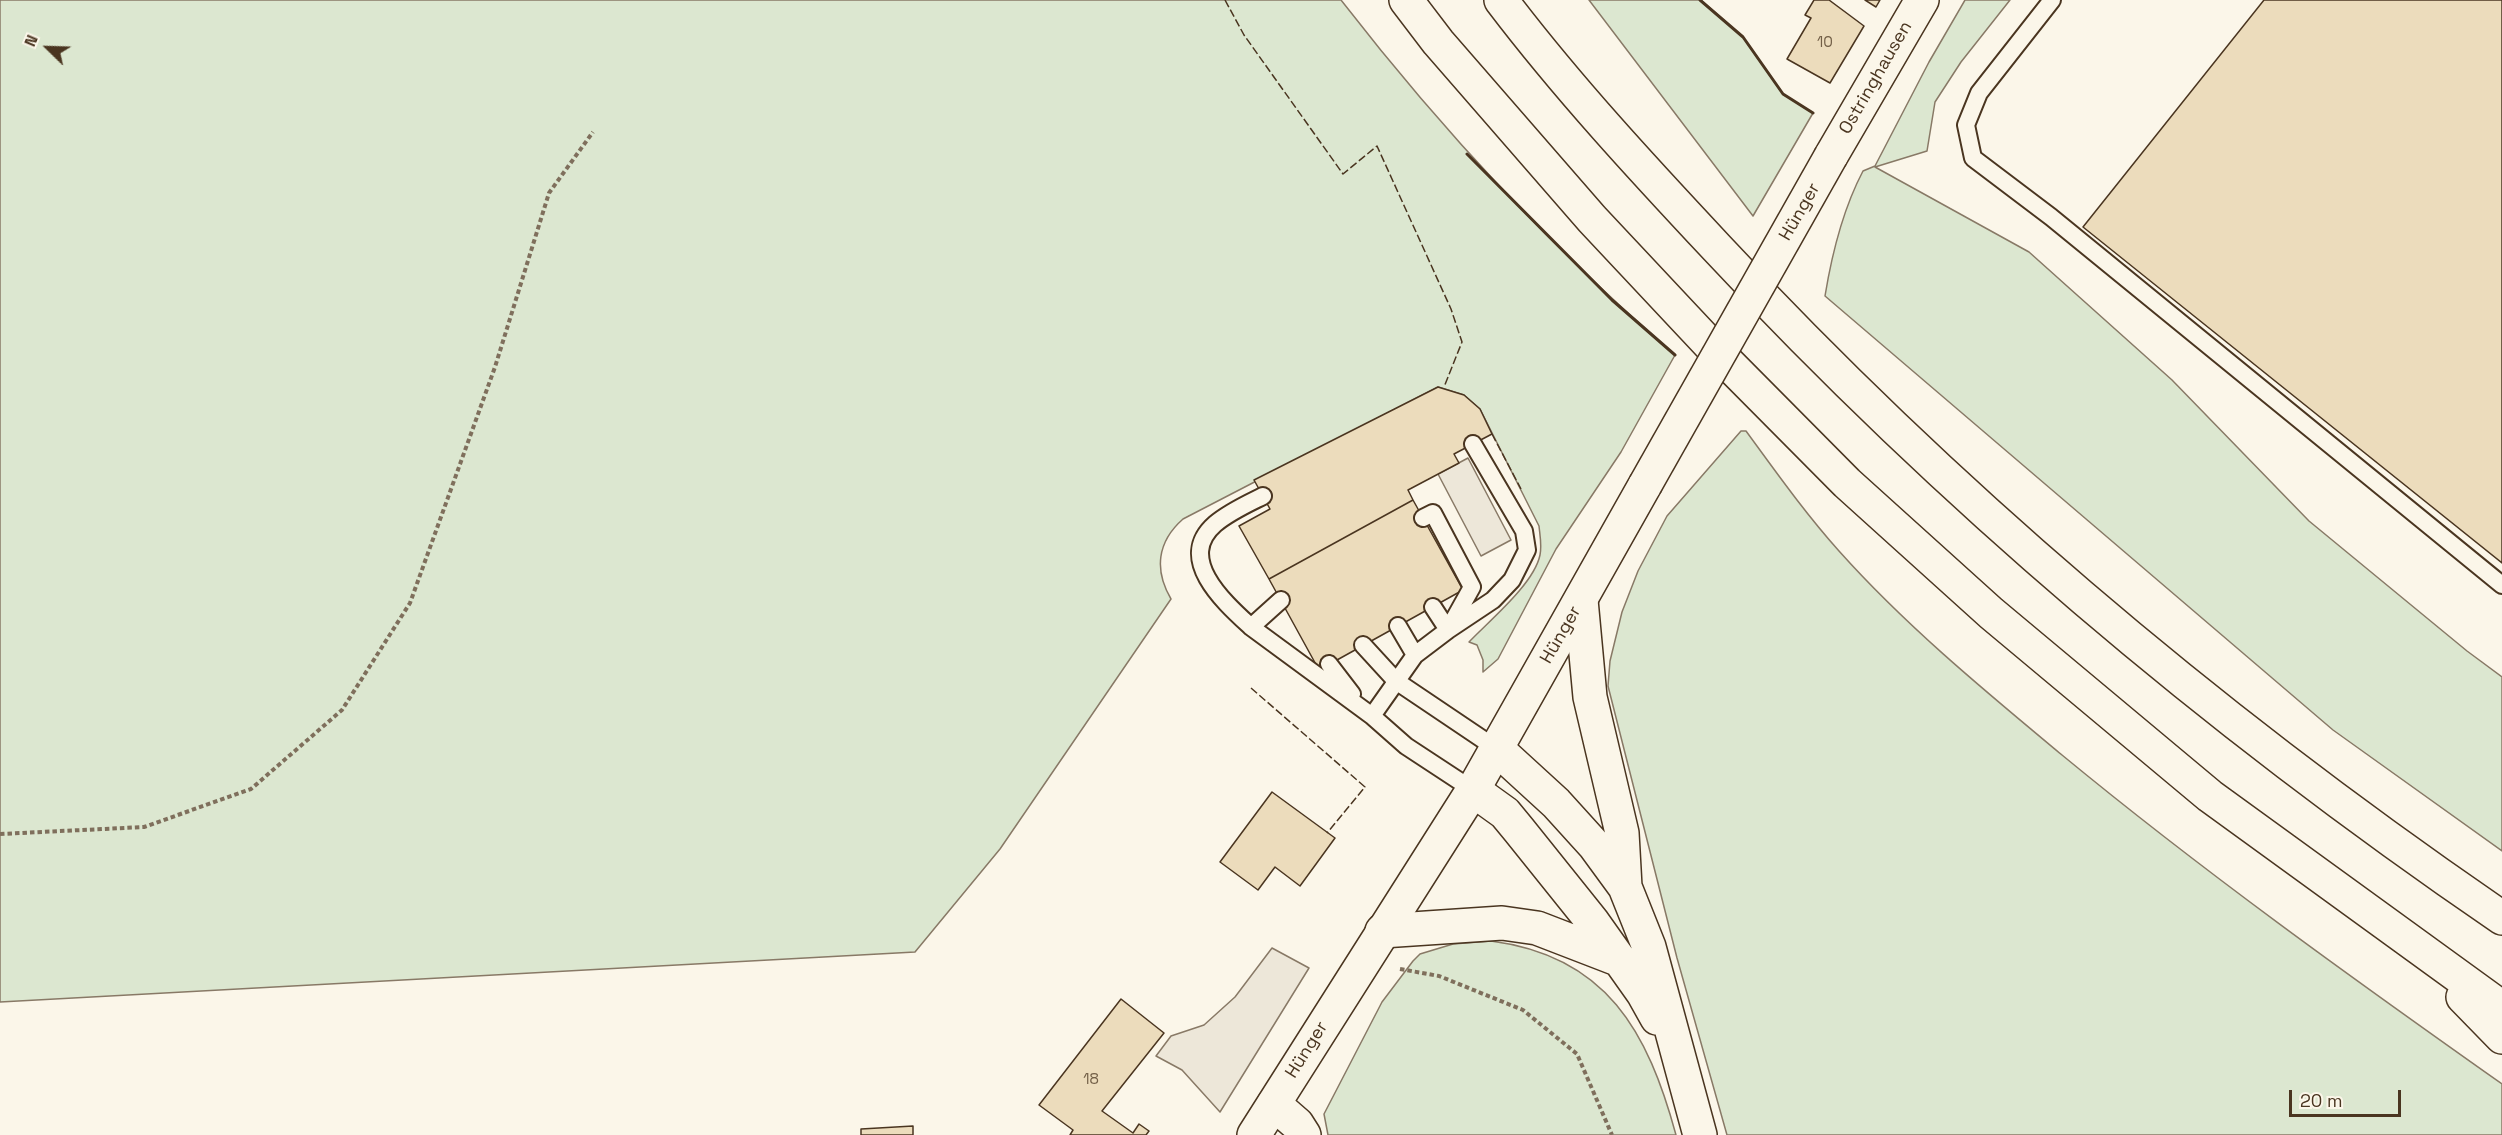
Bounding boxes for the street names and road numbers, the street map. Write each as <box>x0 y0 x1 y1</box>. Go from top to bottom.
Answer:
street label: Ostringhausen <box>1835 18 1917 138</box>
street label: Hünger <box>1775 179 1825 245</box>
street label: Hünger <box>1536 602 1586 668</box>
street label: Hünger <box>1281 1018 1333 1082</box>

